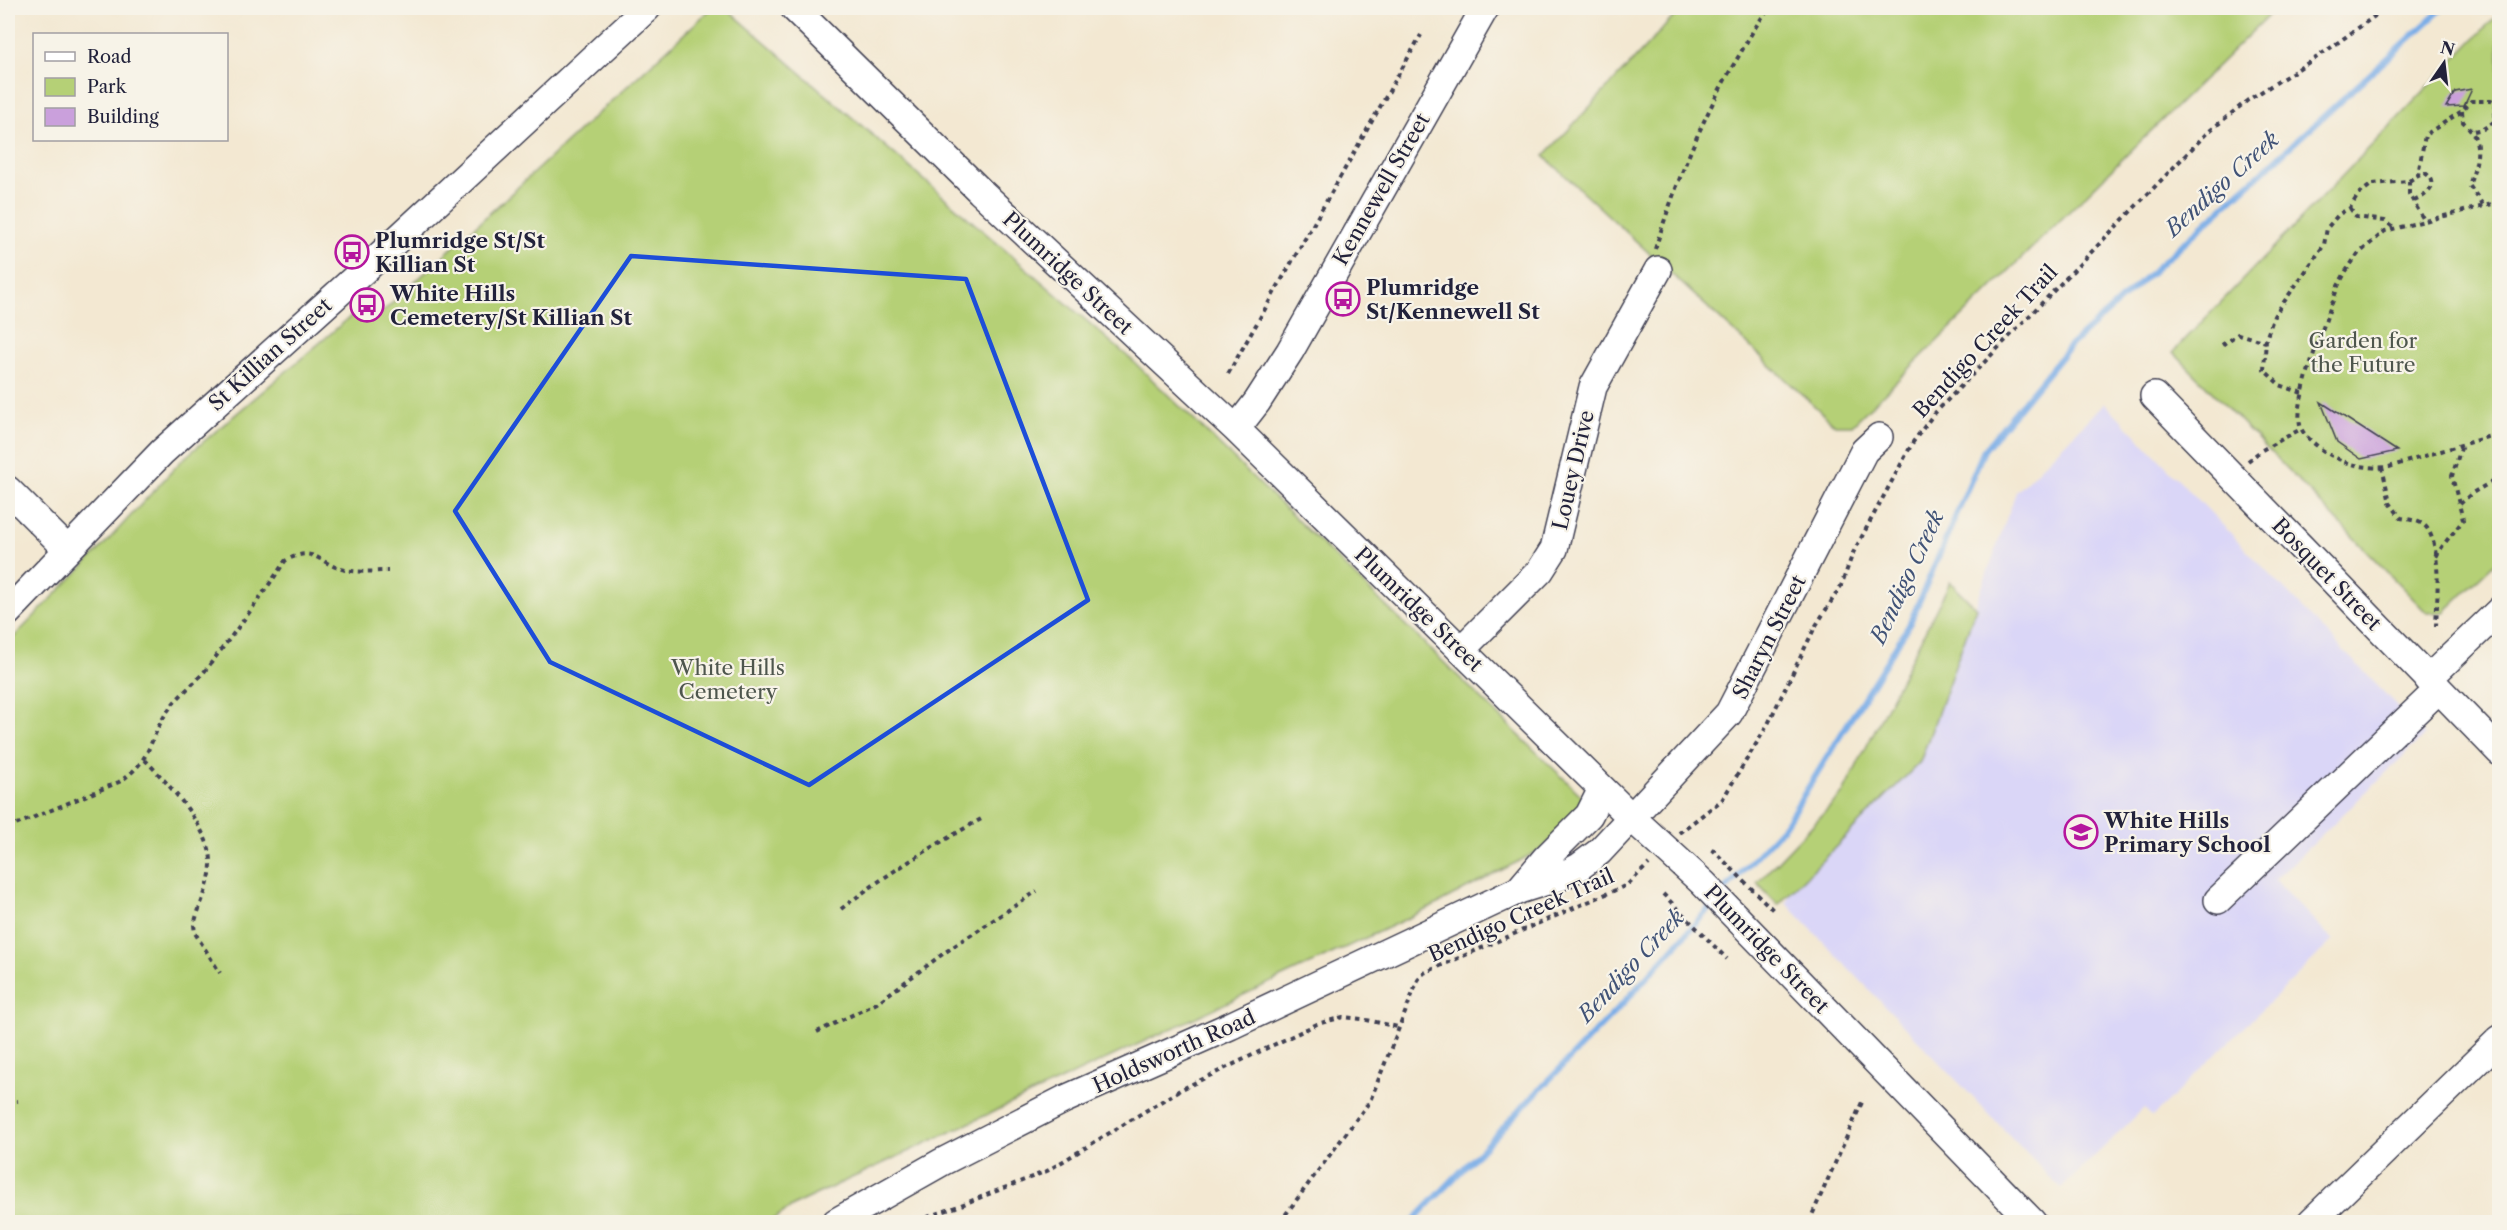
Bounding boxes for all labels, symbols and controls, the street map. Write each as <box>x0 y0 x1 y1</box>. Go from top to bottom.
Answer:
legend <box>33 33 228 141</box>
north arrow <box>2414 33 2474 93</box>
text: N <box>2438 37 2457 60</box>
text: Road <box>87 46 132 68</box>
text: Park <box>87 76 128 98</box>
text: Building <box>87 106 159 128</box>
street label: Kennewell Street <box>1327 108 1435 269</box>
water label: Bendigo Creek <box>2158 125 2285 244</box>
street label: Plumridge Street <box>998 206 1139 340</box>
place label: Plumridge St/St Killian St <box>375 228 545 277</box>
bus stop icon: Plumridge St/St Killian St <box>334 234 370 270</box>
street label: Bendigo Creek Trail <box>1908 259 2062 423</box>
place label: Plumridge St/Kennewell St <box>1366 275 1540 324</box>
place label: White Hills Cemetery/St Killian St <box>389 281 632 330</box>
bus stop icon: Plumridge St/Kennewell St <box>1325 281 1361 317</box>
bus stop icon: White Hills Cemetery/St Killian St <box>349 287 385 323</box>
street label: St Killian Street <box>203 292 337 416</box>
park label: Garden for the Future <box>2309 328 2418 377</box>
street label: Louey Drive <box>1547 408 1599 532</box>
water label: Bendigo Creek <box>1863 505 1950 650</box>
street label: Bosquet Street <box>2267 513 2387 636</box>
street label: Plumridge Street <box>1350 541 1489 677</box>
street label: Sharyn Street <box>1727 570 1811 703</box>
park label: White Hills Cemetery <box>670 655 785 704</box>
place label: White Hills Primary School <box>2103 808 2271 857</box>
school or university icon: White Hills Primary School <box>2063 814 2099 850</box>
street label: Bendigo Creek Trail <box>1424 863 1618 967</box>
street label: Plumridge Street <box>1699 880 1835 1019</box>
water label: Bendigo Creek <box>1571 904 1690 1029</box>
street label: Holdsworth Road <box>1089 1004 1259 1098</box>

